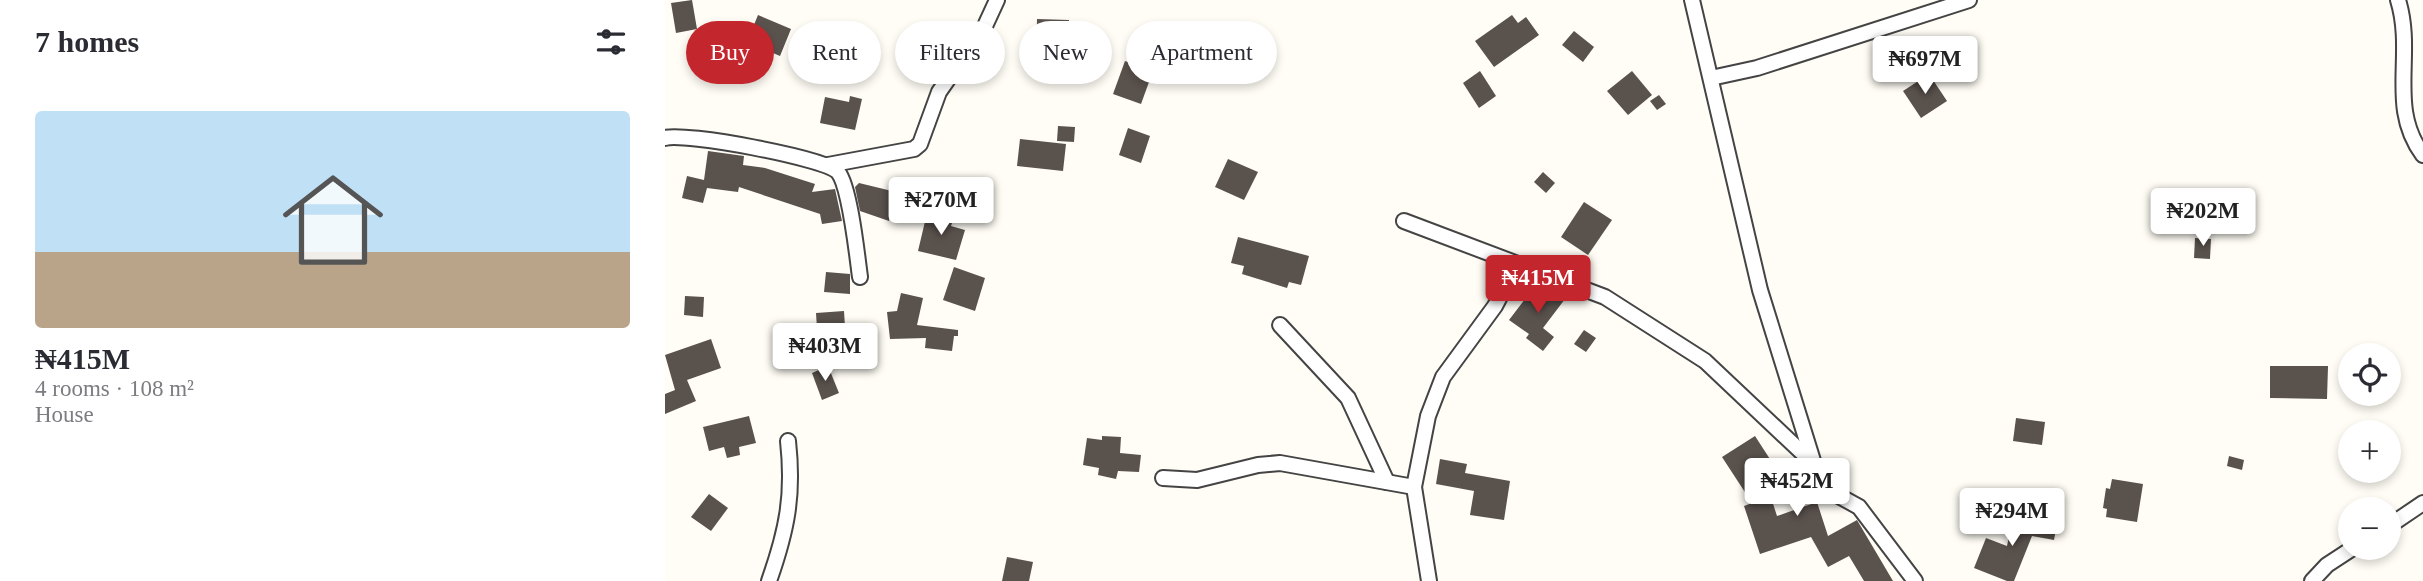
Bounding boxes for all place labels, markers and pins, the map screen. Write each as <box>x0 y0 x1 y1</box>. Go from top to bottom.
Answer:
pin: ₦697M <box>1876 36 1974 96</box>
pin: ₦270M <box>892 177 990 237</box>
pin: ₦202M <box>2154 188 2252 248</box>
pin: ₦415M <box>1489 256 1587 315</box>
pin: ₦403M <box>776 324 874 383</box>
pin: ₦452M <box>1748 458 1846 518</box>
pin: ₦294M <box>1963 489 2061 548</box>

